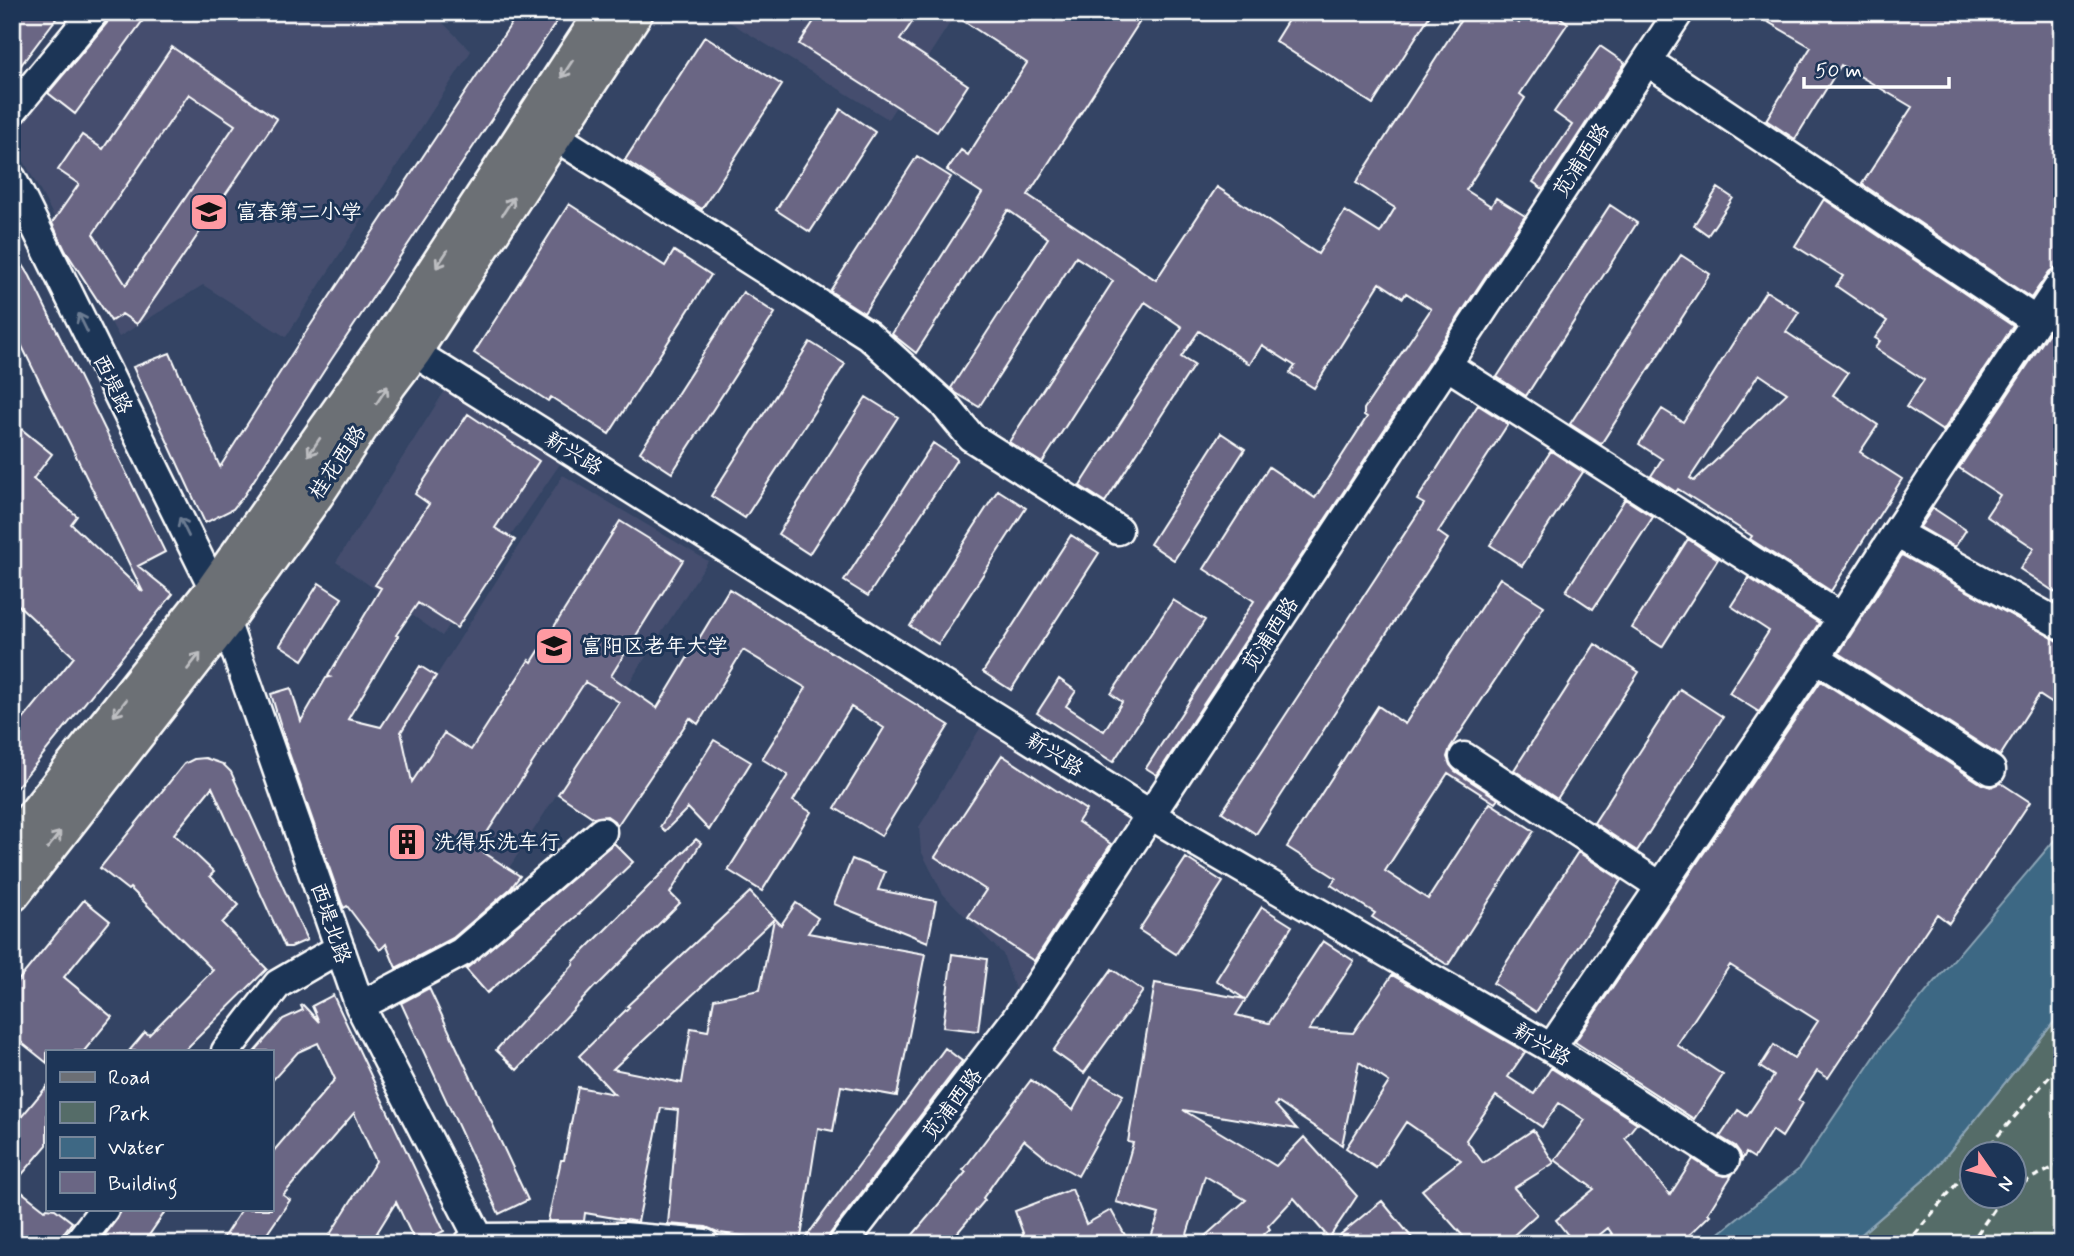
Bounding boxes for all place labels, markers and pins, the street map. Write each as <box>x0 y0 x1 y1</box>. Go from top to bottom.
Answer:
school or university icon: 富春第二小学 <box>188 191 230 233</box>
place label: 富春第二小学 <box>236 199 362 227</box>
school or university icon: 富阳区老年大学 <box>533 625 575 667</box>
place label: 富阳区老年大学 <box>581 633 728 661</box>
building icon: 洗得乐洗车行 <box>386 821 428 863</box>
place label: 洗得乐洗车行 <box>434 829 560 857</box>

